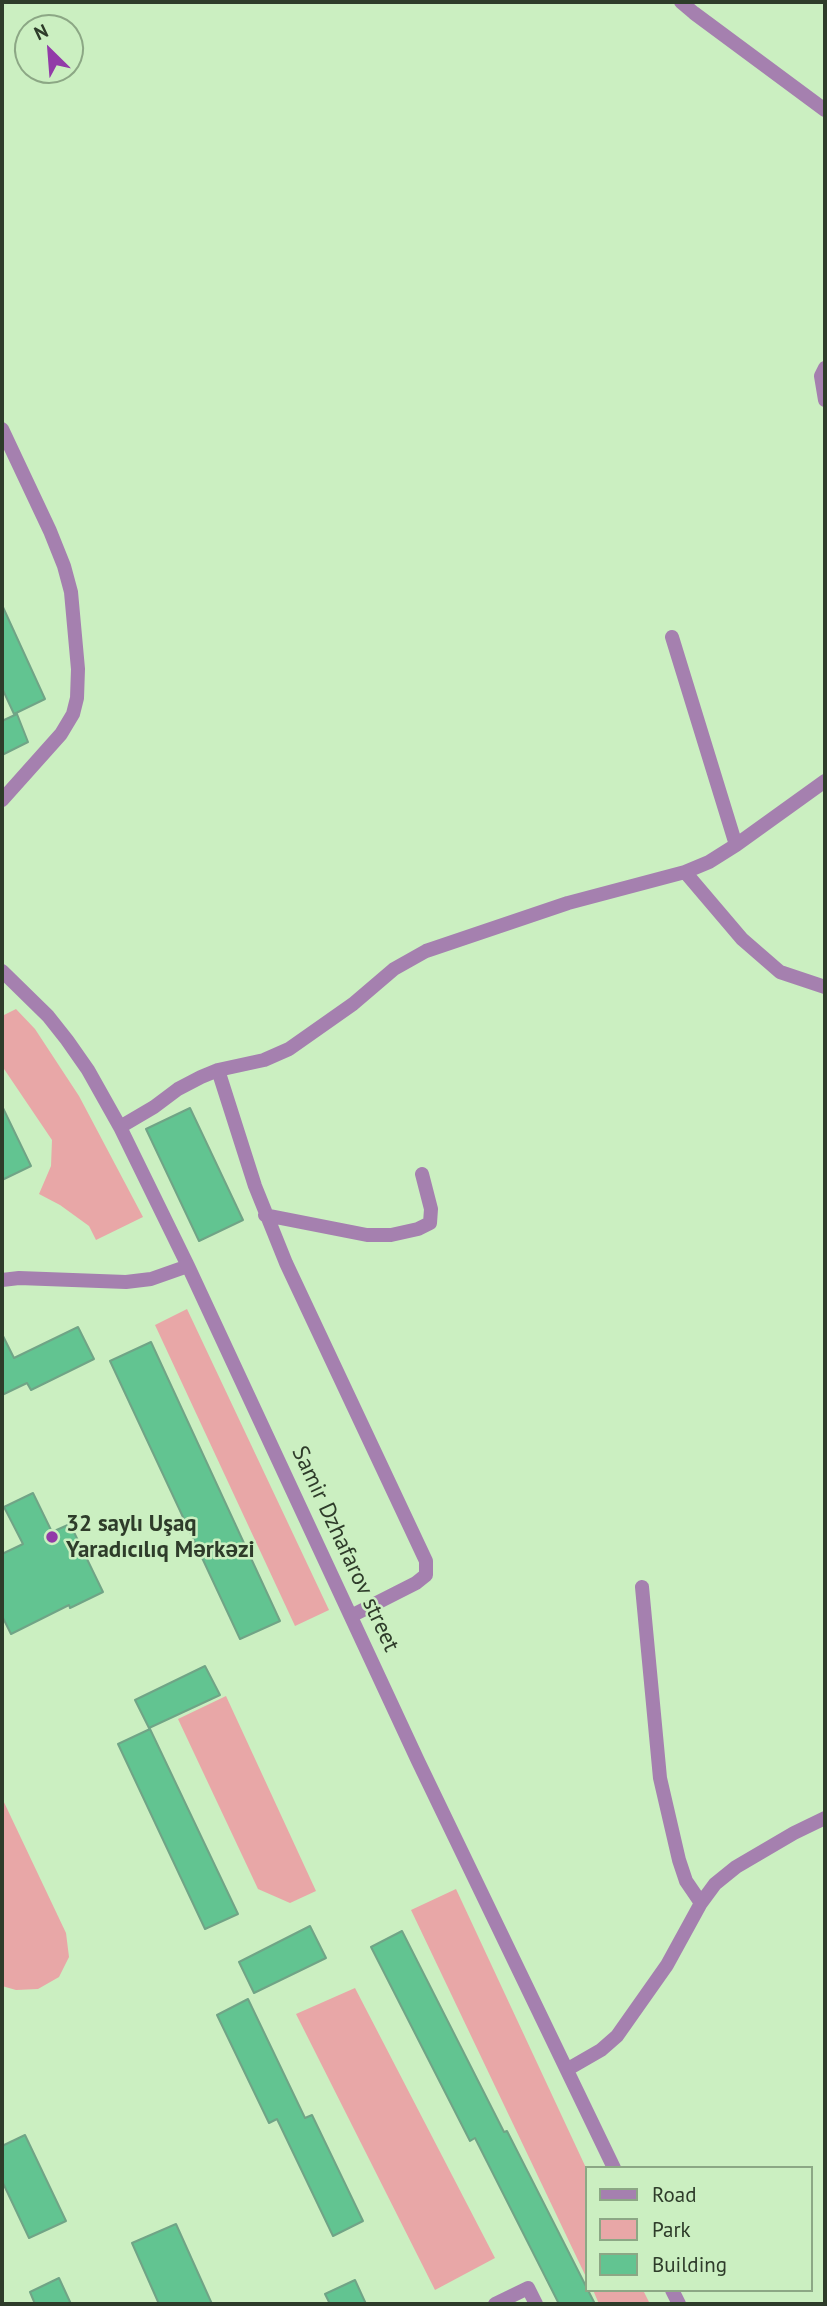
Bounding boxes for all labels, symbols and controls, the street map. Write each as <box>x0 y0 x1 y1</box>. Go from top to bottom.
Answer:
north arrow <box>14 14 84 84</box>
text: N <box>30 18 52 45</box>
street label: Samir Dzhafarov street <box>285 1442 405 1656</box>
place label: 32 saylı Uşaq Yaradıcılıq Mərkəzi <box>66 1510 255 1564</box>
marker: 32 saylı Uşaq Yaradıcılıq Mərkəzi <box>44 1529 60 1545</box>
legend <box>586 2166 813 2292</box>
text: Road <box>652 2181 696 2208</box>
text: Park <box>652 2216 691 2243</box>
text: Building <box>652 2251 727 2278</box>

